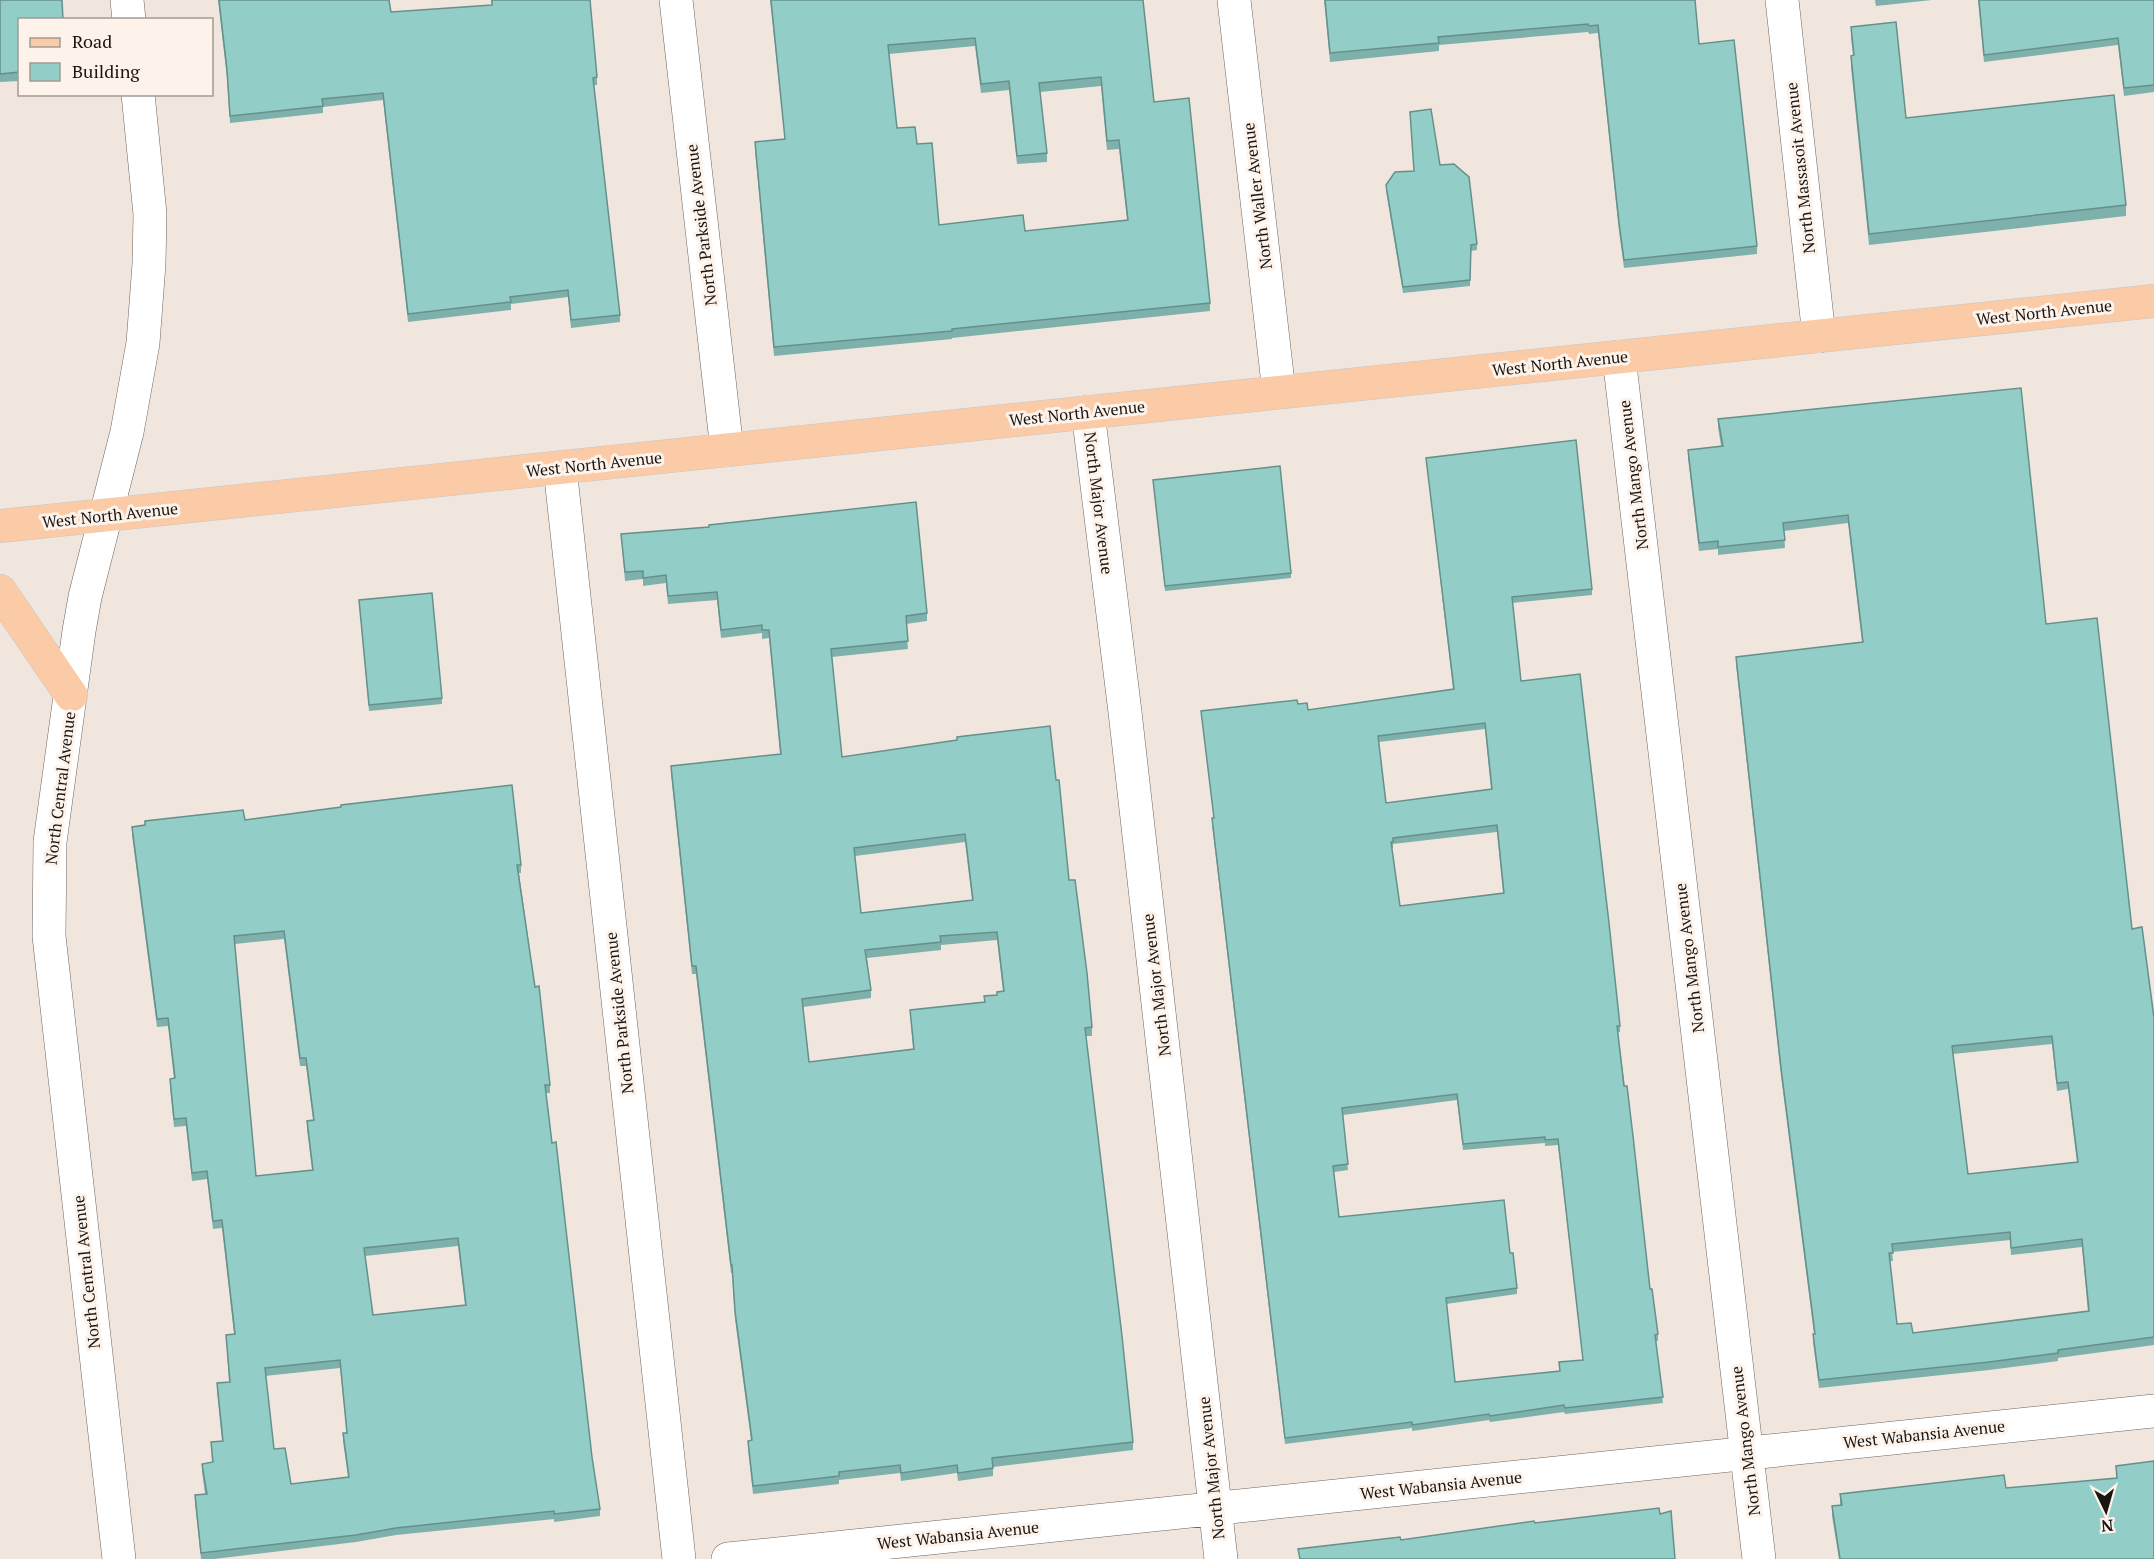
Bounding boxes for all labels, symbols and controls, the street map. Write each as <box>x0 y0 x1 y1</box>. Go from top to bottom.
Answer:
legend <box>18 18 213 96</box>
text: Road <box>72 29 112 53</box>
text: Building <box>72 59 140 83</box>
street label: North Massasoit Avenue <box>1780 81 1820 255</box>
street label: North Waller Avenue <box>1237 121 1277 271</box>
street label: North Parkside Avenue <box>680 143 722 307</box>
street label: West North Avenue <box>1975 294 2113 330</box>
street label: West North Avenue <box>1491 345 1629 381</box>
street label: West North Avenue <box>1008 395 1146 431</box>
street label: North Mango Avenue <box>1613 399 1653 551</box>
street label: North Major Avenue <box>1079 430 1119 576</box>
street label: West North Avenue <box>525 446 663 482</box>
street label: West North Avenue <box>41 497 179 533</box>
street label: North Central Avenue <box>40 710 80 866</box>
street label: North Mango Avenue <box>1669 882 1709 1034</box>
street label: North Major Avenue <box>1136 912 1176 1058</box>
street label: North Parkside Avenue <box>600 931 638 1095</box>
street label: North Central Avenue <box>67 1194 105 1350</box>
street label: North Mango Avenue <box>1725 1365 1765 1517</box>
street label: North Major Avenue <box>1193 1396 1229 1540</box>
street label: West Wabansia Avenue <box>1842 1415 2006 1453</box>
street label: West Wabansia Avenue <box>1359 1466 1523 1504</box>
north arrow <box>2076 1481 2136 1541</box>
text: N <box>2100 1514 2114 1537</box>
street label: West Wabansia Avenue <box>876 1516 1040 1554</box>

